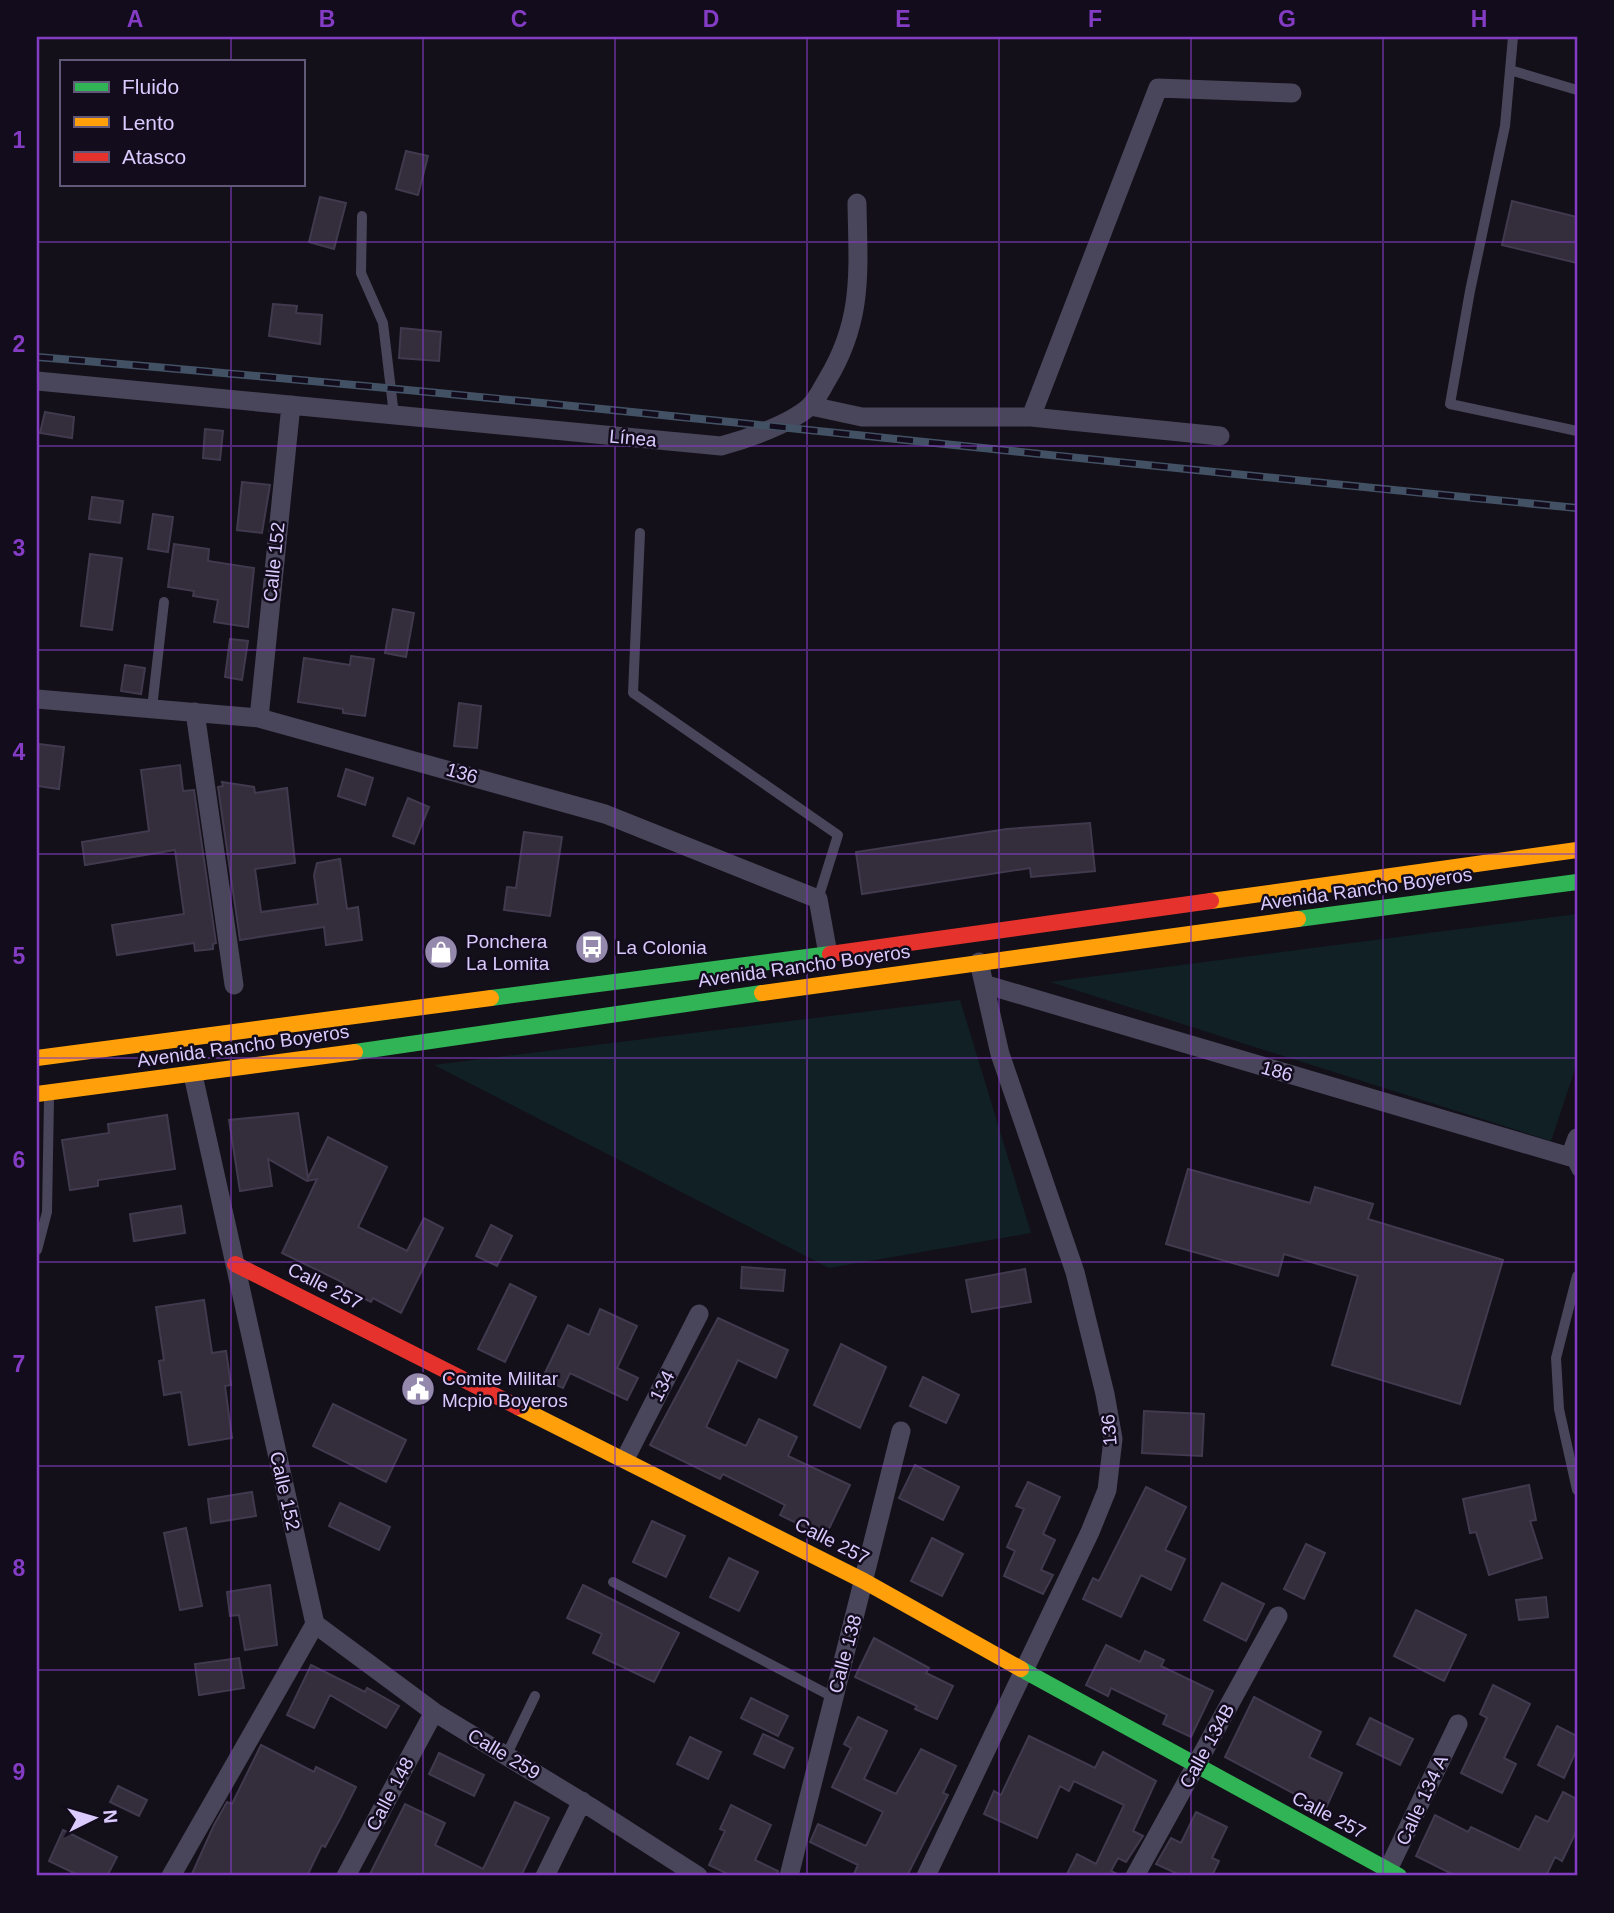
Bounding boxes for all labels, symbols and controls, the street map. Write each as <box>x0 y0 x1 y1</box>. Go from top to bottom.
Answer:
text: A <box>127 6 143 32</box>
text: B <box>319 6 335 32</box>
text: C <box>511 6 527 32</box>
text: D <box>703 6 719 32</box>
text: E <box>895 6 911 32</box>
text: F <box>1088 6 1102 32</box>
text: G <box>1278 6 1296 32</box>
text: H <box>1471 6 1487 32</box>
legend <box>60 60 304 186</box>
text: Fluido <box>122 75 179 98</box>
text: Lento <box>122 111 175 134</box>
text: 1 <box>13 127 26 153</box>
text: Atasco <box>122 145 186 168</box>
text: 2 <box>13 331 25 357</box>
street label: Línea <box>608 425 658 451</box>
street label: Calle 152 <box>259 521 289 603</box>
text: 3 <box>13 535 25 561</box>
text: 4 <box>13 739 26 765</box>
street label: 136 <box>444 759 480 787</box>
street label: Avenida Rancho Boyeros <box>1259 864 1473 914</box>
bus stop icon: La Colonia <box>573 928 611 966</box>
place label: Ponchera La Lomita <box>466 931 550 974</box>
shop icon: Ponchera La Lomita <box>422 933 460 971</box>
place label: La Colonia <box>616 937 707 958</box>
street label: Avenida Rancho Boyeros <box>697 941 911 991</box>
text: 5 <box>13 943 26 969</box>
street label: Avenida Rancho Boyeros <box>136 1021 350 1071</box>
street label: 186 <box>1259 1057 1295 1085</box>
text: 6 <box>13 1147 25 1173</box>
street label: Calle 257 <box>284 1258 366 1314</box>
text: 7 <box>13 1351 25 1377</box>
street label: 134 <box>645 1367 679 1405</box>
place label: Comite Militar Mcpio Boyeros <box>442 1368 568 1411</box>
public building icon: Comite Militar Mcpio Boyeros <box>399 1370 437 1408</box>
street label: 136 <box>1097 1413 1121 1447</box>
street label: Calle 152 <box>266 1450 304 1532</box>
street label: Calle 257 <box>791 1513 873 1569</box>
text: 8 <box>13 1555 26 1581</box>
street label: Calle 138 <box>824 1613 866 1695</box>
street label: Calle 134B <box>1175 1700 1239 1792</box>
street label: Calle 259 <box>464 1724 544 1784</box>
street label: Calle 134 A <box>1392 1751 1452 1848</box>
street label: Calle 148 <box>362 1754 418 1834</box>
text: 9 <box>13 1759 25 1785</box>
north arrow <box>60 1784 130 1854</box>
street label: Calle 257 <box>1289 1787 1369 1843</box>
text: N <box>99 1809 121 1824</box>

